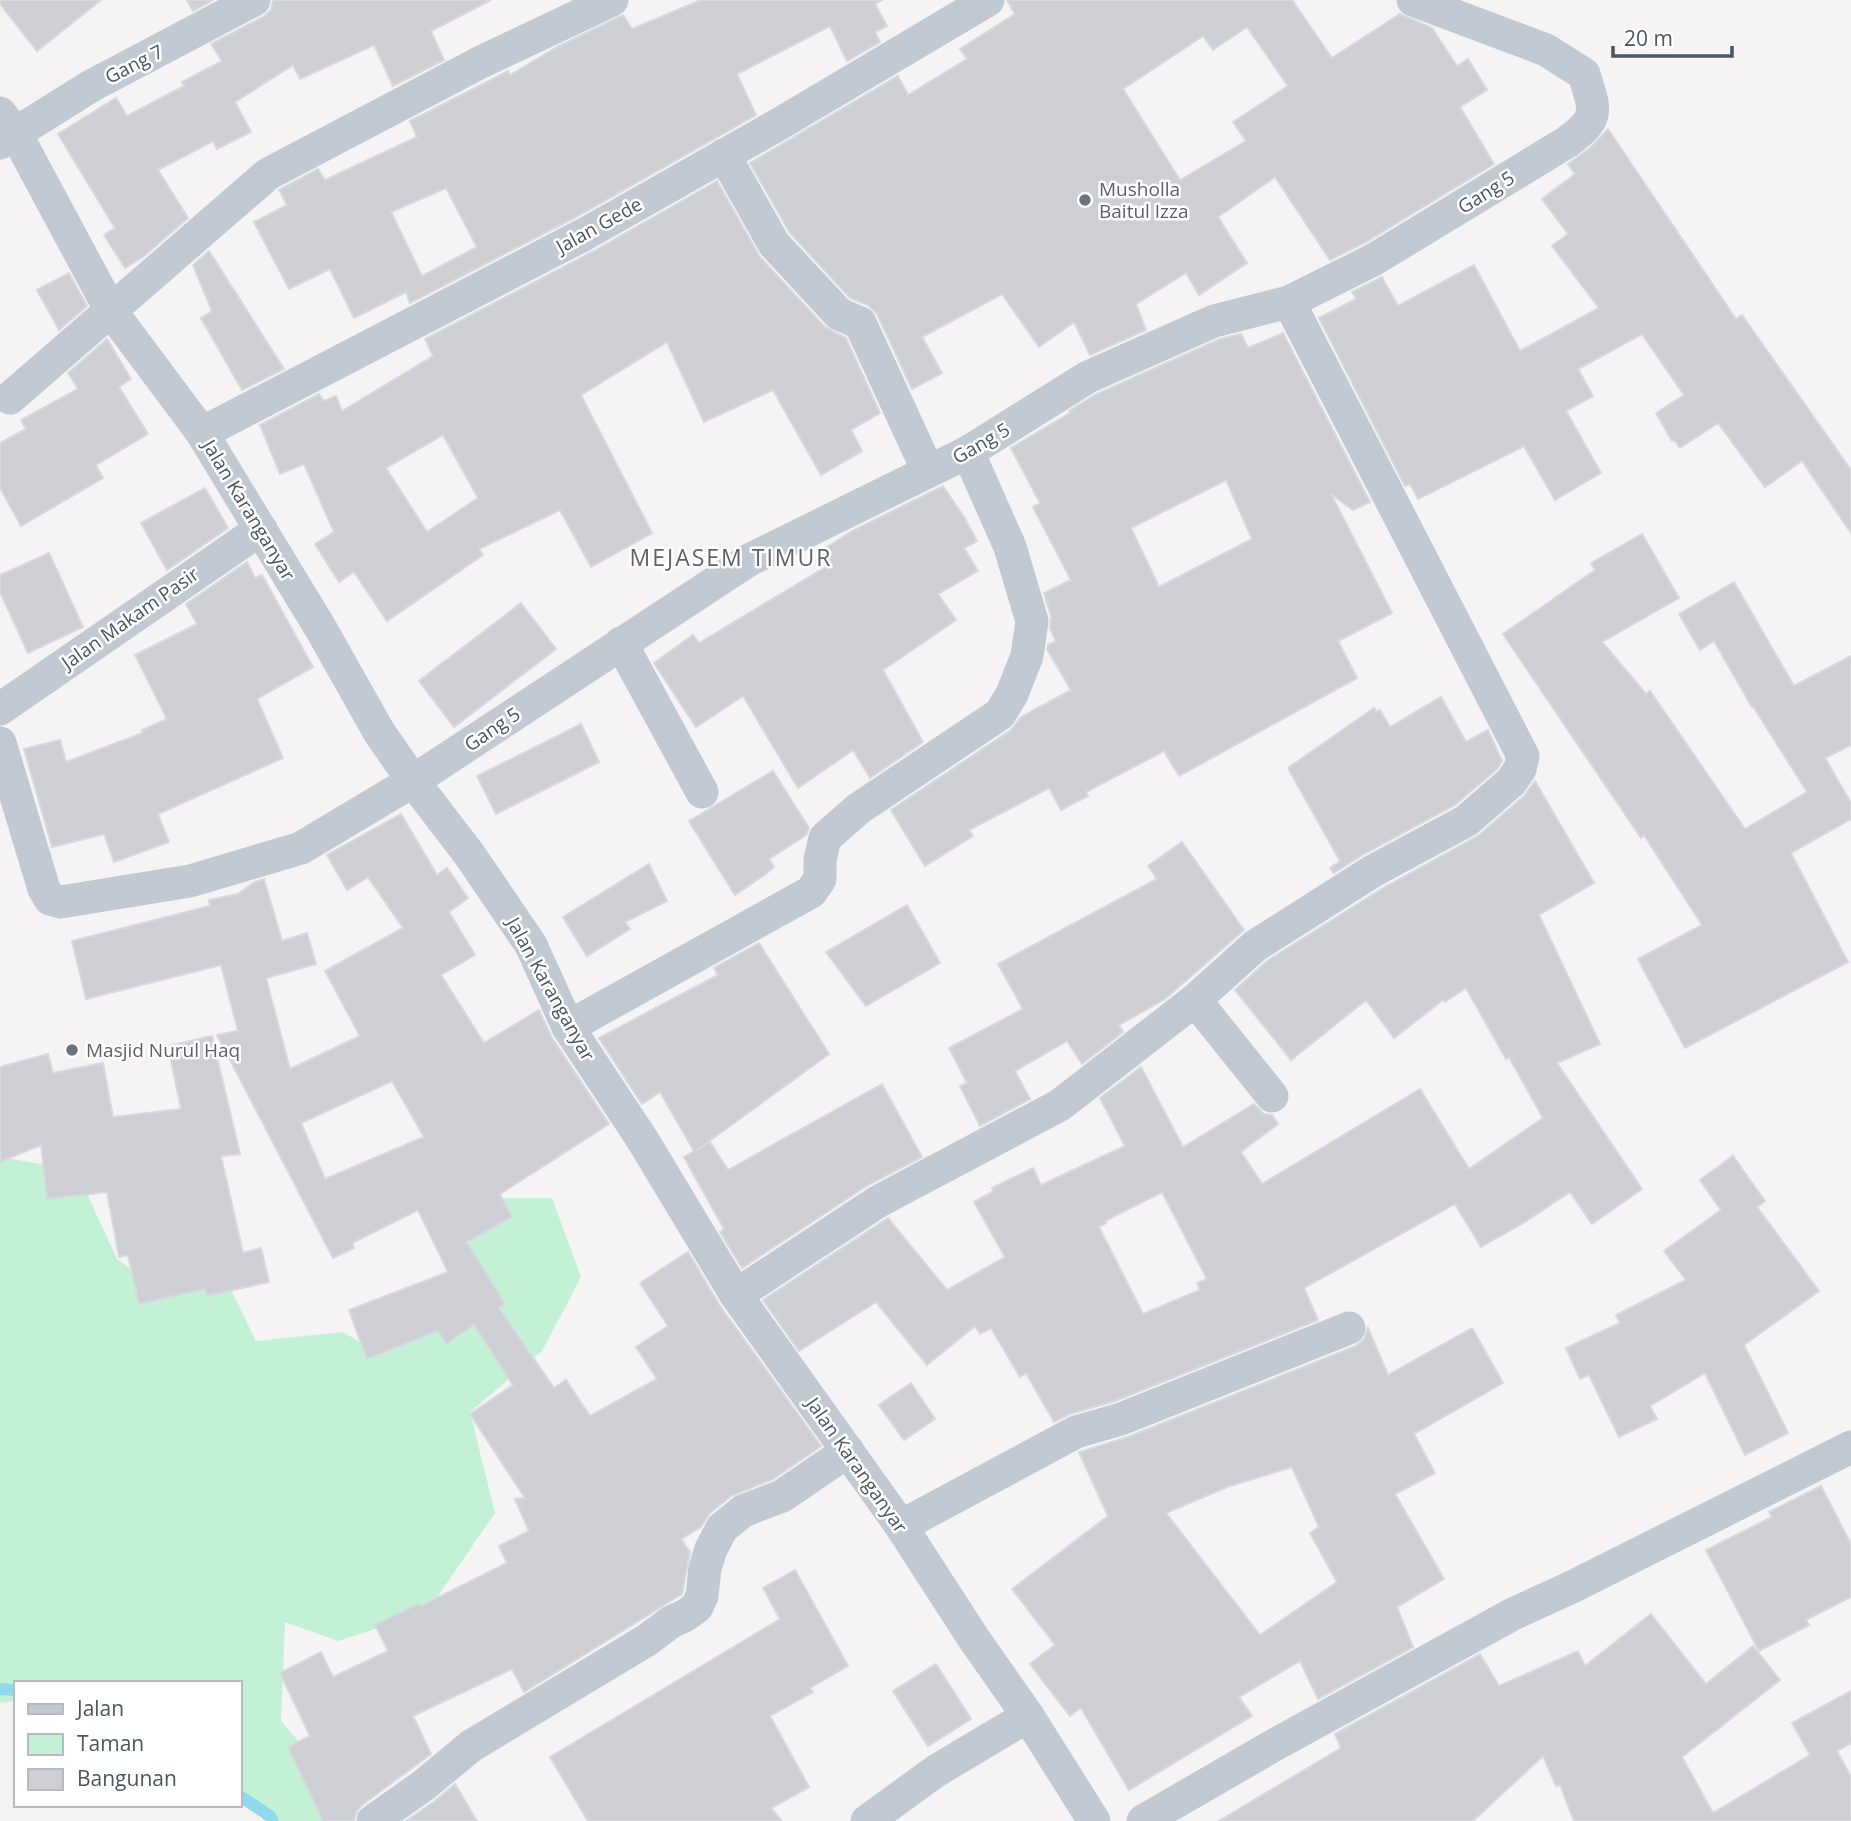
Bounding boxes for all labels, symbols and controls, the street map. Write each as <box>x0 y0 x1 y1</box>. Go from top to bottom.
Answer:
scale bar <box>1613 14 1732 58</box>
text: 20 m <box>1624 24 1673 52</box>
street label: Gang 7 <box>100 38 168 90</box>
street label: Gang 5 <box>1453 165 1519 219</box>
place label: Musholla Baitul Izza <box>1099 176 1188 224</box>
street label: Jalan Gede <box>550 191 647 260</box>
marker: Musholla Baitul Izza <box>1077 192 1093 208</box>
street label: Gang 5 <box>948 416 1014 470</box>
street label: Jalan Karanganyar <box>196 433 302 586</box>
district label: MEJASEM TIMUR <box>630 541 832 573</box>
street label: Jalan Makam Pasir <box>55 561 204 676</box>
street label: Gang 5 <box>459 701 525 757</box>
street label: Jalan Karanganyar <box>500 911 601 1066</box>
place label: Masjid Nurul Haq <box>86 1037 240 1063</box>
marker: Masjid Nurul Haq <box>64 1042 80 1058</box>
street label: Jalan Karanganyar <box>799 1390 914 1538</box>
legend <box>14 1681 242 1807</box>
text: Jalan <box>75 1694 124 1722</box>
text: Taman <box>77 1729 144 1757</box>
text: Bangunan <box>77 1764 177 1792</box>

